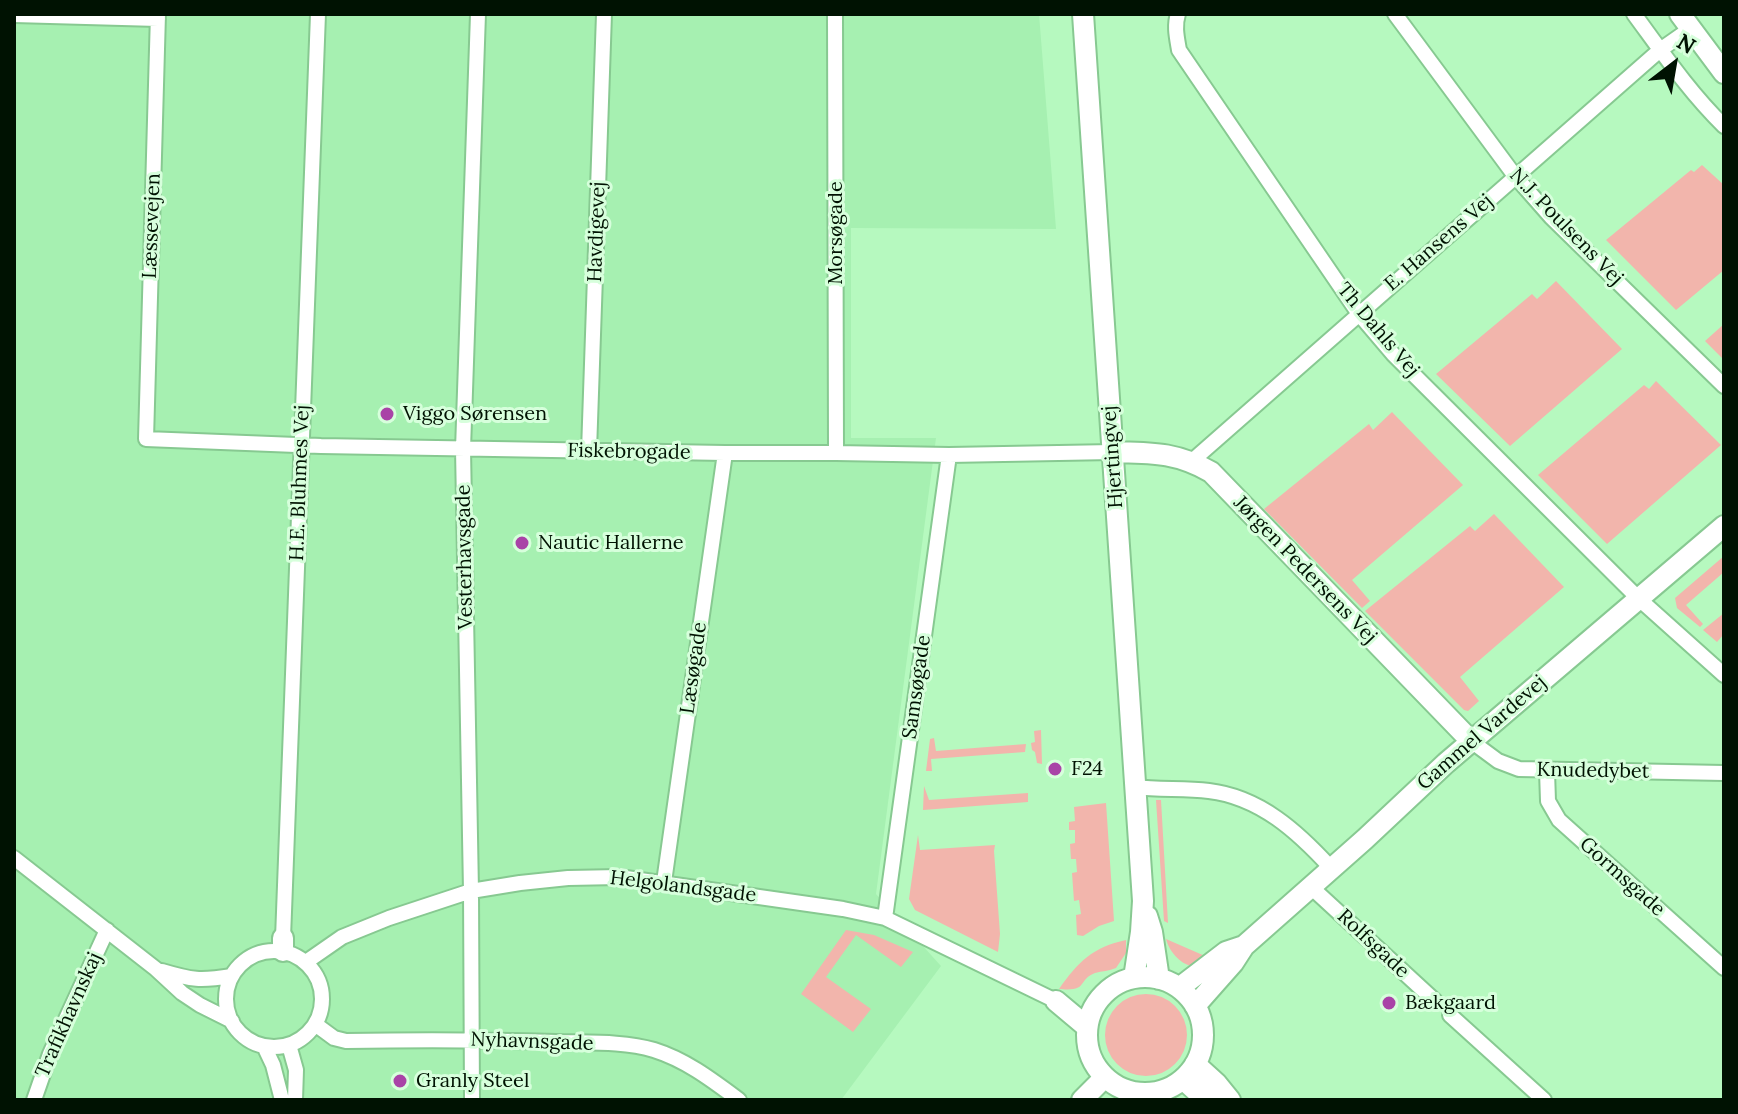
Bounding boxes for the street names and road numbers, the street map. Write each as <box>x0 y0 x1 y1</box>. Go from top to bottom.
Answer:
street label: N.J. Poulsens Vej <box>1504 164 1628 290</box>
street label: Læssevejen <box>138 173 166 279</box>
street label: Havdigevej <box>583 181 611 283</box>
street label: Morsøgade <box>824 181 848 285</box>
street label: E. Hansens Vej <box>1380 189 1498 297</box>
street label: Th Dahls Vej <box>1332 278 1424 382</box>
street label: H.E. Bluhmes Vej <box>285 404 315 562</box>
street label: Hjertingvej <box>1097 405 1129 509</box>
street label: Fiskebrogade <box>567 439 691 465</box>
street label: Vesterhavsgade <box>452 484 478 630</box>
street label: Jørgen Pedersens Vej <box>1228 491 1382 649</box>
street label: Læsøgade <box>676 620 712 716</box>
street label: Samsøgade <box>898 633 936 741</box>
street label: Gammel Vardevej <box>1413 670 1551 796</box>
street label: Knudedybet <box>1536 758 1650 784</box>
street label: Gormsgade <box>1574 832 1670 922</box>
street label: Helgolandsgade <box>608 866 758 908</box>
street label: Rolfsgade <box>1332 905 1414 983</box>
street label: Trafikhavnskaj <box>31 949 107 1081</box>
street label: Nyhavnsgade <box>470 1028 594 1056</box>

